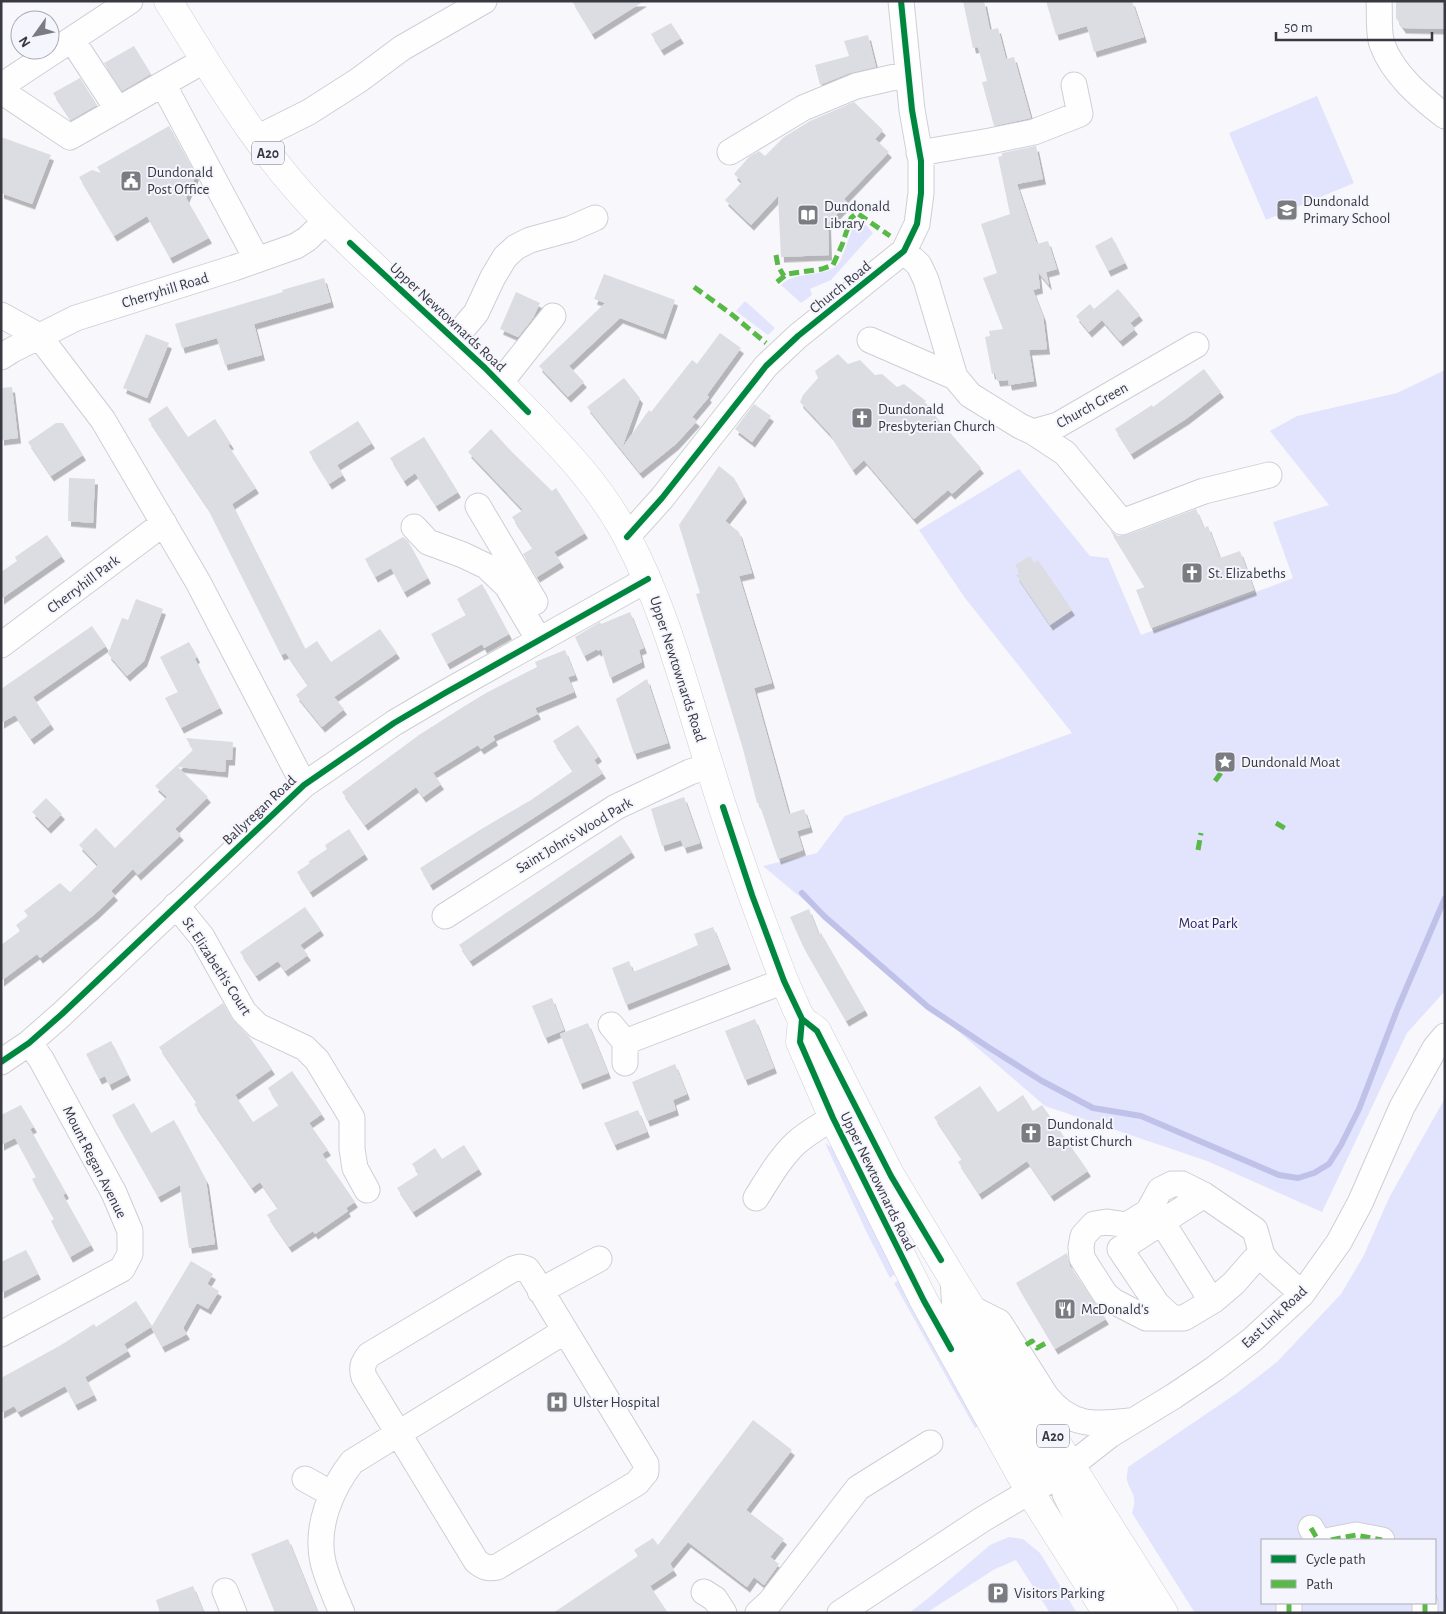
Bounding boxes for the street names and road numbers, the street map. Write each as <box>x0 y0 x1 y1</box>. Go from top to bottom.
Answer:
road number: A20 <box>252 142 284 164</box>
street label: Church Road <box>807 258 874 316</box>
street label: Upper Newtownards Road <box>387 260 509 375</box>
street label: Cherryhill Road <box>120 270 211 311</box>
street label: Church Green <box>1054 380 1130 431</box>
street label: Cherryhill Park <box>44 552 122 616</box>
street label: Upper Newtownards Road <box>647 594 708 744</box>
street label: Ballyregan Road <box>220 773 299 848</box>
street label: Saint John's Wood Park <box>514 795 635 876</box>
street label: St. Elizabeth's Court <box>179 914 254 1018</box>
street label: Mount Regan Avenue <box>60 1104 129 1221</box>
street label: Upper Newtownards Road <box>837 1109 918 1253</box>
street label: East Link Road <box>1239 1283 1310 1351</box>
road number: A20 <box>1037 1424 1069 1448</box>

